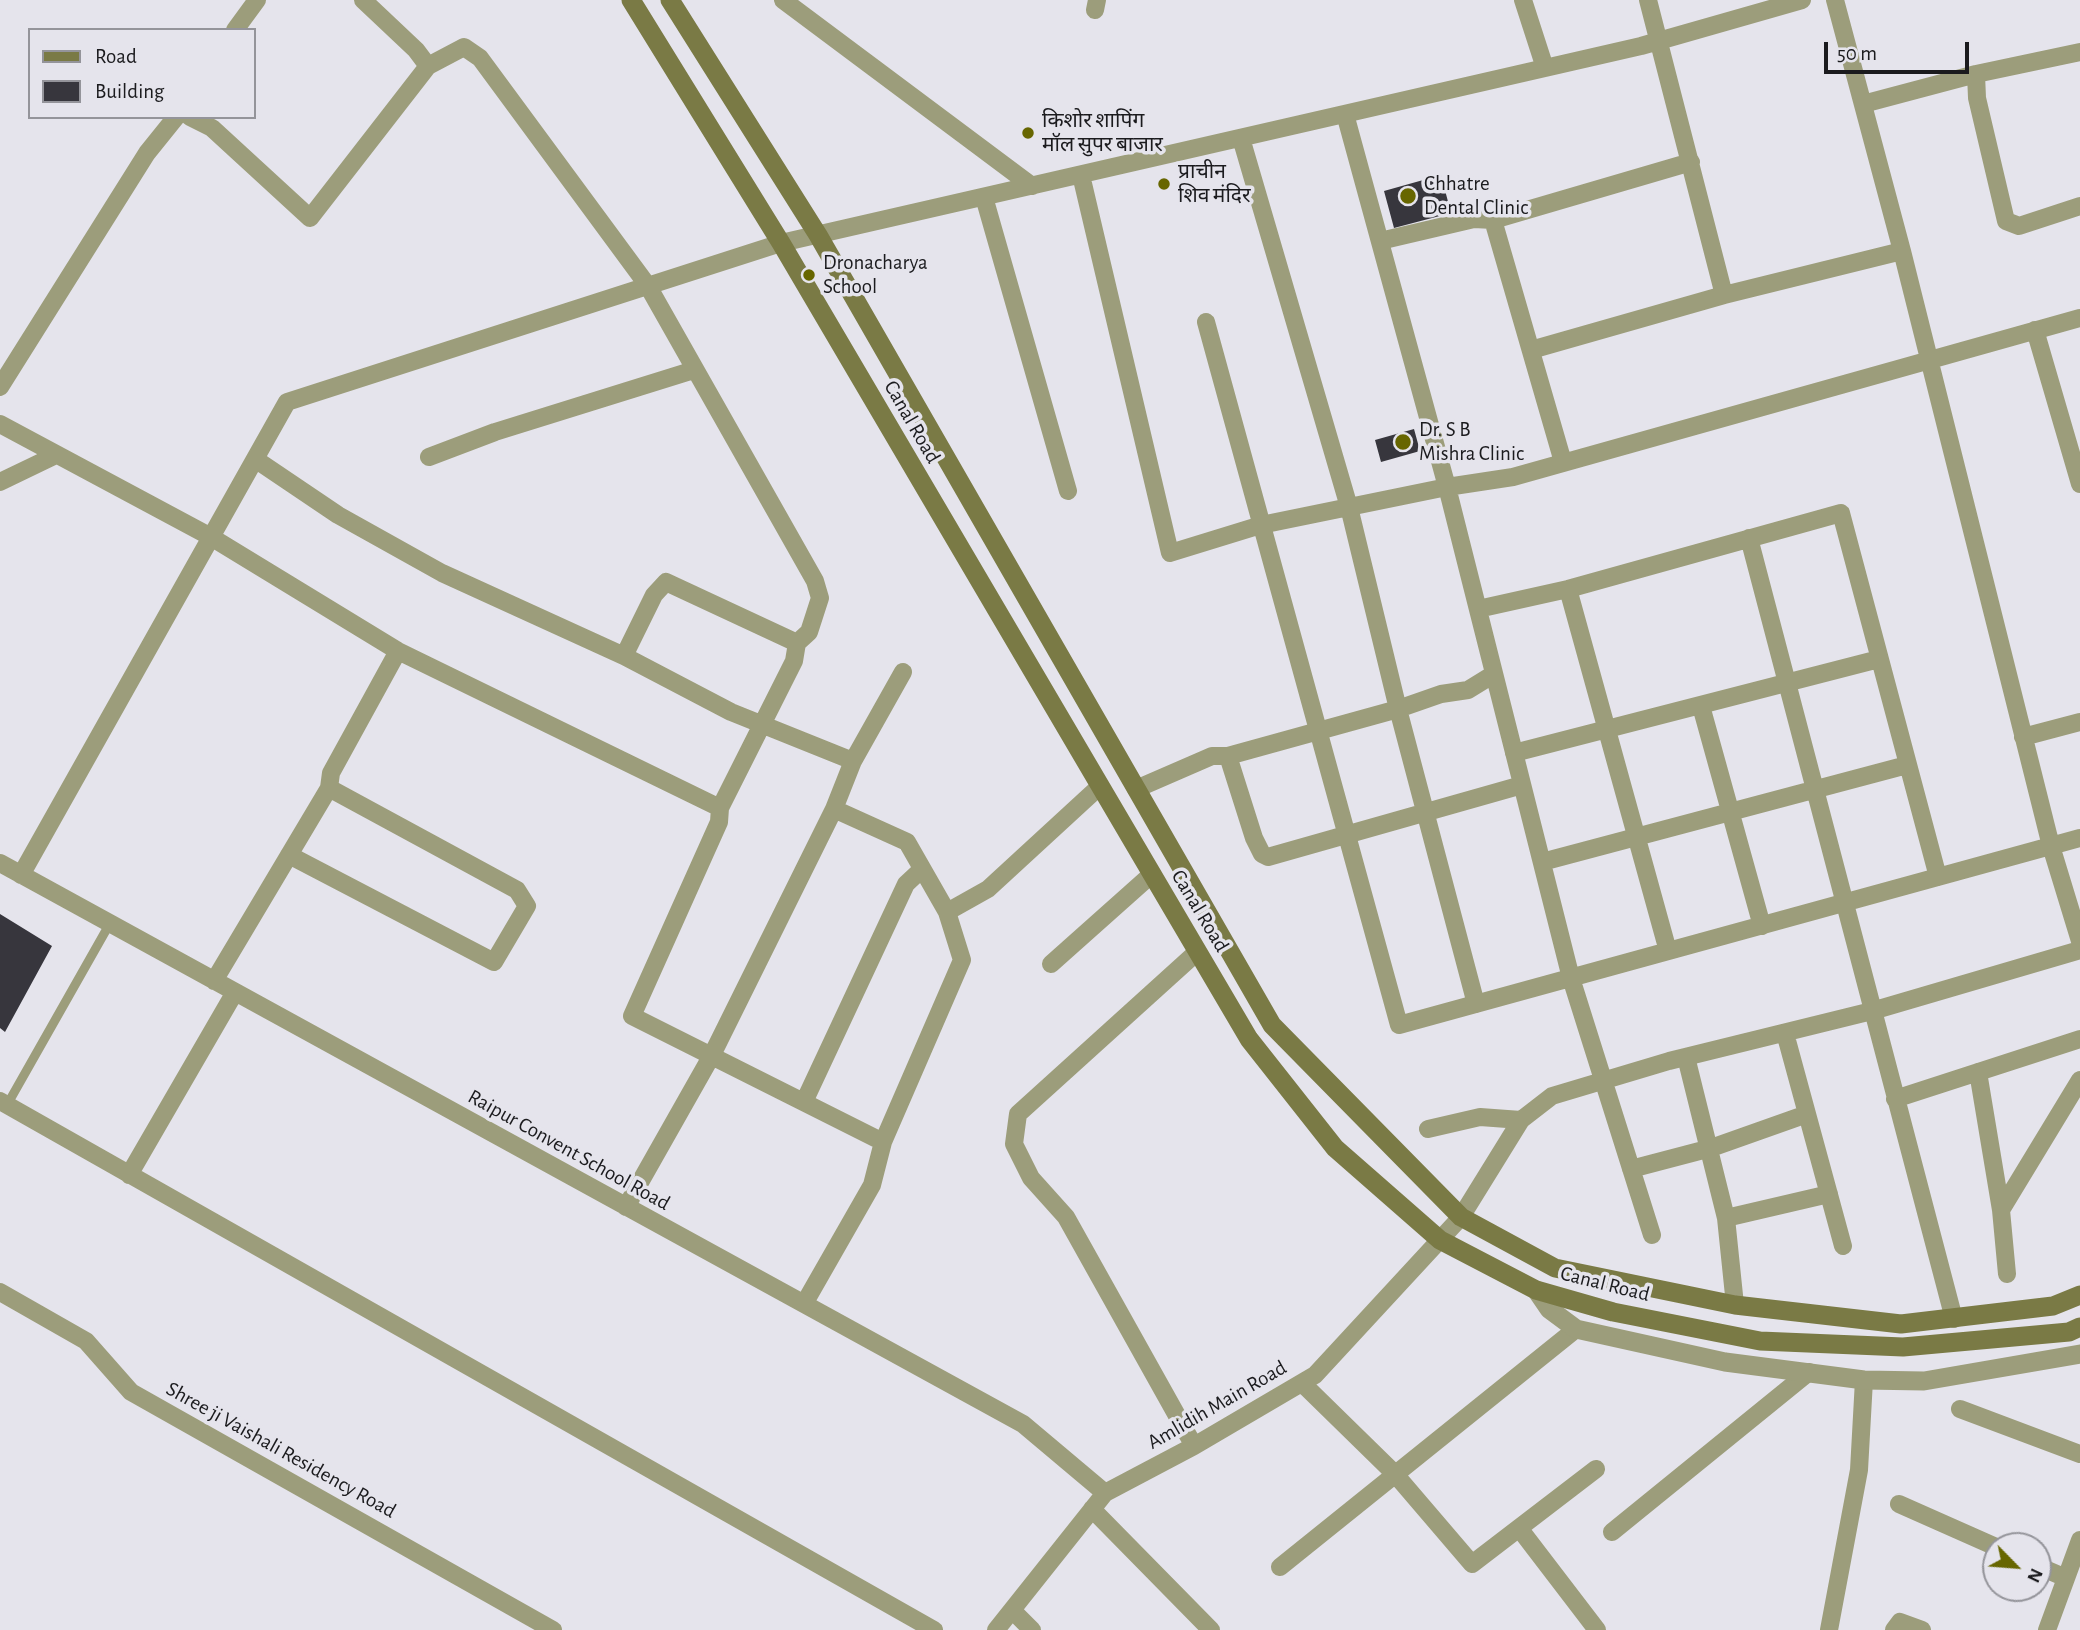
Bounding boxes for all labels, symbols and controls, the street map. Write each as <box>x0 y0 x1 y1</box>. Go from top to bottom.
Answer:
legend <box>28 28 256 119</box>
scale bar <box>1828 28 1973 72</box>
text: 50 m <box>1837 43 1877 64</box>
text: Road <box>95 46 137 67</box>
text: Building <box>95 81 164 102</box>
place label: किशोर शापिंग मॉल सुपर बाजार <box>1042 108 1163 158</box>
marker: किशोर शापिंग मॉल सुपर बाजार <box>1020 125 1036 141</box>
place label: प्राचीन शिव मंदिर <box>1178 159 1251 209</box>
place label: Chhatre Dental Clinic <box>1424 171 1528 221</box>
marker: प्राचीन शिव मंदिर <box>1156 176 1172 192</box>
marker: Chhatre Dental Clinic <box>1398 186 1418 206</box>
place label: Dronacharya School <box>823 250 928 300</box>
marker: Dronacharya School <box>801 267 817 283</box>
street label: Canal Road <box>878 376 946 468</box>
place label: Dr. S B Mishra Clinic <box>1419 417 1524 467</box>
marker: Dr. S B Mishra Clinic <box>1393 432 1413 452</box>
street label: Canal Road <box>1166 865 1234 957</box>
street label: Raipur Convent School Road <box>463 1084 675 1216</box>
street label: Canal Road <box>1558 1261 1652 1307</box>
street label: Amlidih Main Road <box>1143 1355 1291 1455</box>
street label: Shree ji Vaishali Residency Road <box>162 1376 400 1524</box>
north arrow <box>1982 1532 2052 1602</box>
text: N <box>2023 1565 2046 1585</box>

